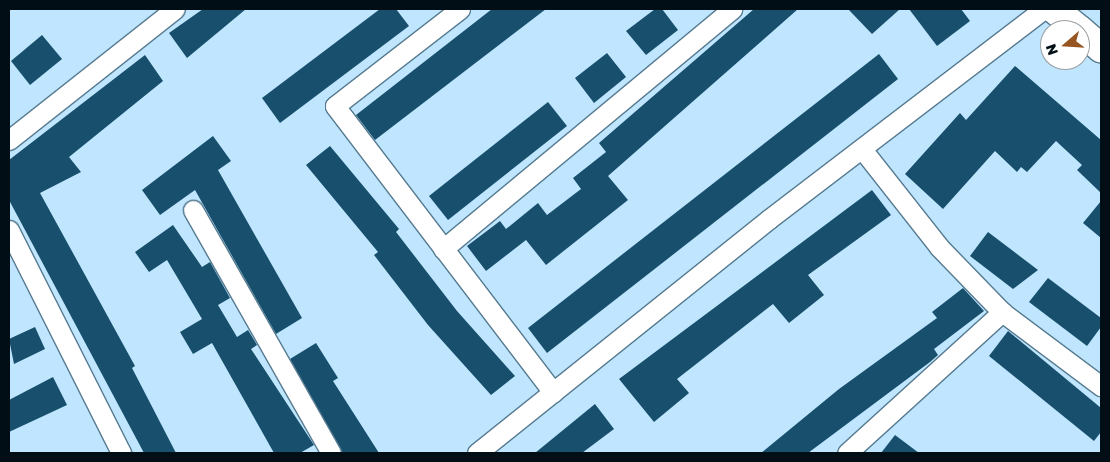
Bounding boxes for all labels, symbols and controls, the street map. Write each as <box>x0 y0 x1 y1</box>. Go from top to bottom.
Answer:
north arrow <box>1040 20 1090 70</box>
text: N <box>1042 42 1061 58</box>

